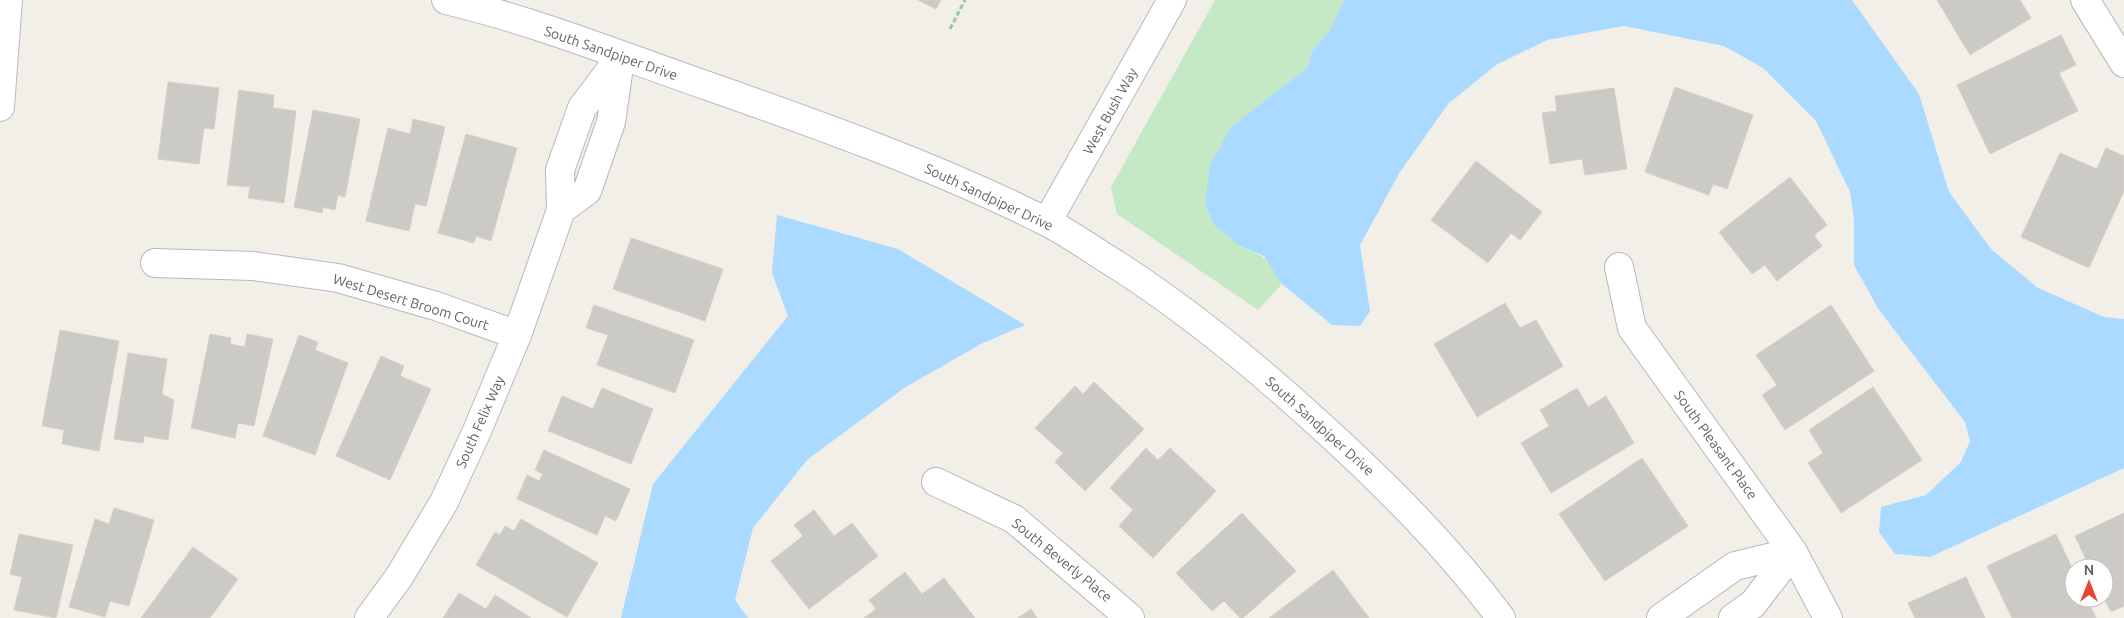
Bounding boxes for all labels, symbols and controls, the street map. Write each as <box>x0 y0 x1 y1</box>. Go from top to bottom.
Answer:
street label: South Sandpiper Drive <box>542 23 680 83</box>
street label: West Bush Way <box>1080 65 1140 157</box>
street label: South Sandpiper Drive <box>922 160 1056 234</box>
street label: West Desert Broom Court <box>331 271 491 333</box>
street label: South Felix Way <box>453 373 508 471</box>
street label: South Sandpiper Drive <box>1263 373 1377 479</box>
street label: South Pleasant Place <box>1671 387 1761 503</box>
street label: South Beverly Place <box>1009 515 1115 605</box>
north arrow <box>2064 558 2114 608</box>
text: N <box>2084 562 2094 578</box>

